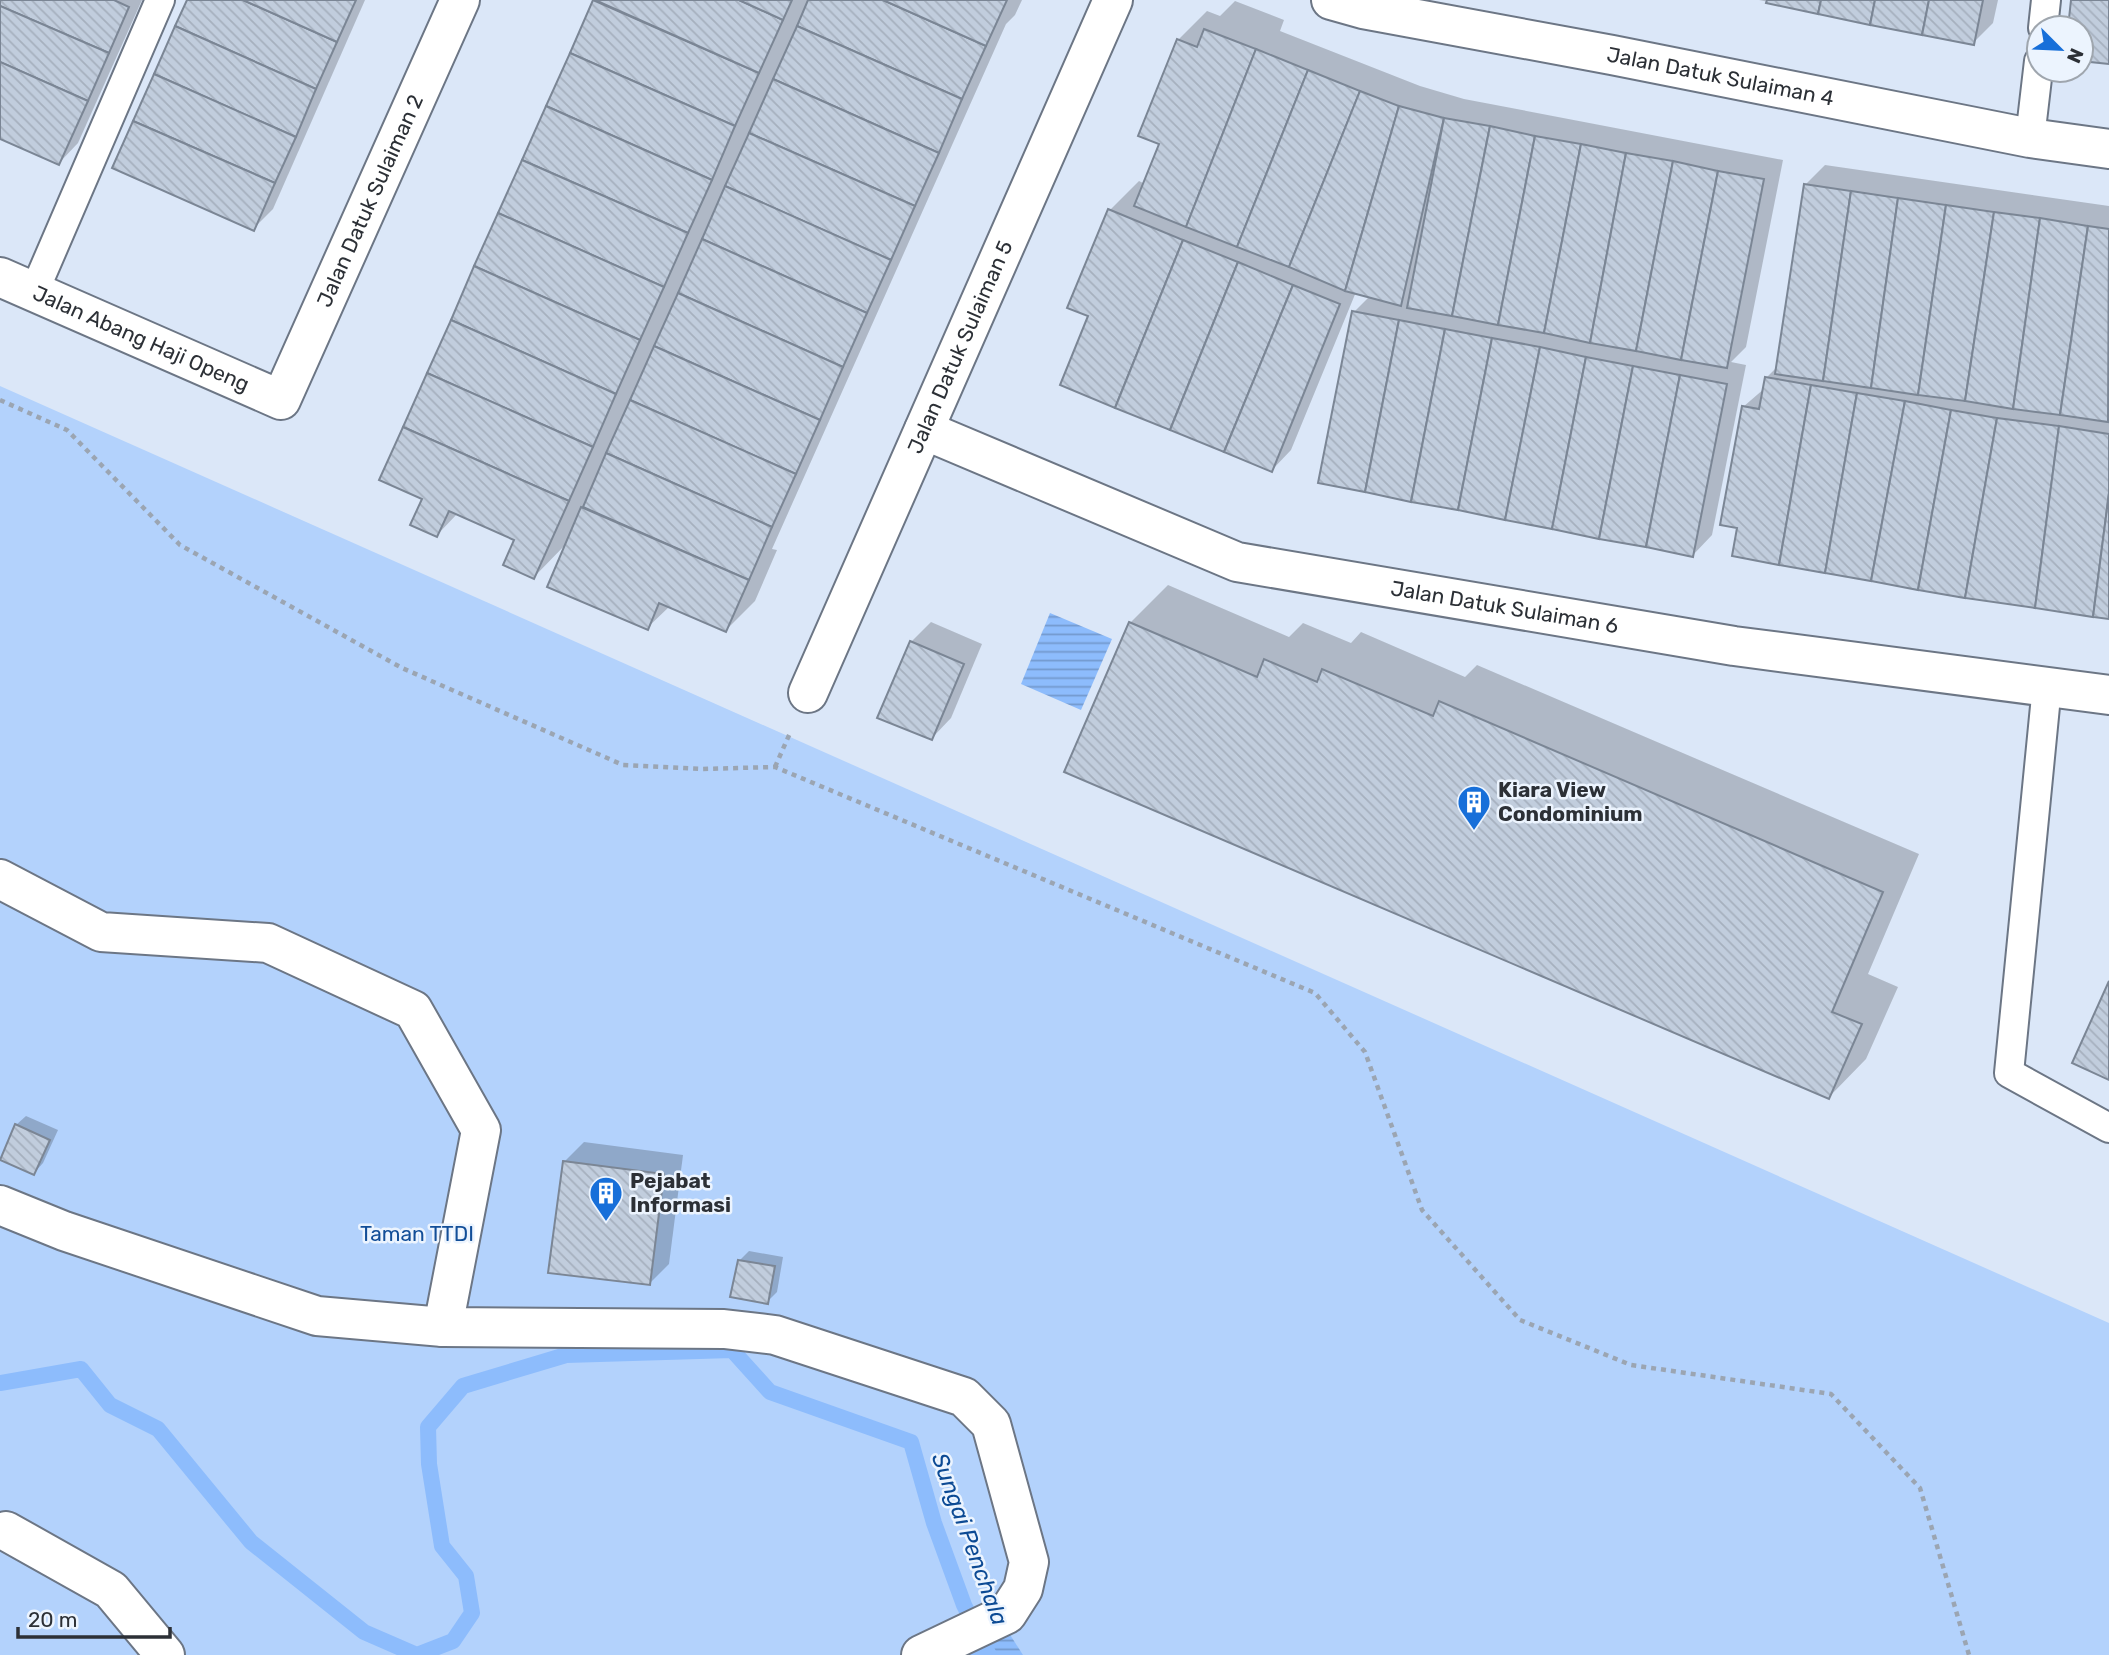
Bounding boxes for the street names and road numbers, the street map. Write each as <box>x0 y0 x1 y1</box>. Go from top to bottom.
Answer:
street label: Jalan Datuk Sulaiman 4 <box>1605 41 1836 111</box>
street label: Jalan Datuk Sulaiman 2 <box>311 90 428 311</box>
street label: Jalan Datuk Sulaiman 5 <box>902 236 1018 457</box>
street label: Jalan Abang Haji Openg <box>29 280 253 397</box>
street label: Jalan Datuk Sulaiman 6 <box>1389 575 1620 638</box>

